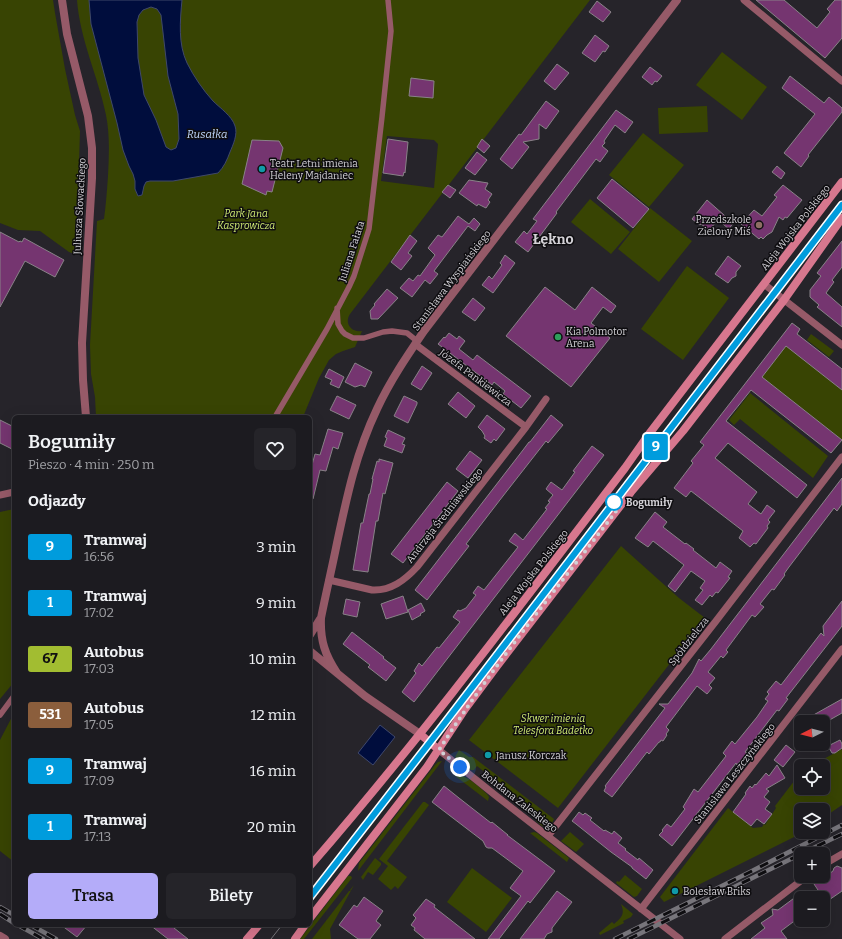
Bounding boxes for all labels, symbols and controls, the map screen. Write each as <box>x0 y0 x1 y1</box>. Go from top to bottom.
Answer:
water label: Rusałka <box>187 128 227 141</box>
street label: Juliusza Słowackiego <box>71 157 89 256</box>
place label: Teatr Letni imienia Heleny Majdaniec <box>270 158 358 182</box>
marker: Teatr Letni imienia Heleny Majdaniec <box>257 164 267 174</box>
street label: Aleja Wojska Polskiego <box>759 182 833 273</box>
park label: Park Jana Kasprowicza <box>217 208 275 232</box>
place label: Przedszkole Zielony Miś <box>696 214 751 238</box>
street label: Juliana Fałata <box>336 219 368 284</box>
marker: Przedszkole Zielony Miś <box>754 220 764 230</box>
street label: Stanisława Wyspiańskiego <box>409 227 494 333</box>
district label: Łękno <box>533 231 573 248</box>
place label: Kia Polmotor Arena <box>566 326 627 350</box>
marker: Kia Polmotor Arena <box>553 332 563 342</box>
street label: Józefa Pankiewicza <box>436 345 515 409</box>
button: heart <box>254 428 296 470</box>
text: Bogumiły <box>28 430 115 453</box>
line badge: 9 <box>643 434 669 460</box>
text: 9 <box>652 438 660 455</box>
text: Pieszo · 4 min · 250 m <box>28 457 154 472</box>
street label: Andrzeja Średniawskiego <box>402 464 486 566</box>
text: Odjazdy <box>28 492 86 510</box>
marker: Bogumiły <box>605 493 623 511</box>
place label: Bogumiły <box>626 497 673 509</box>
street label: Aleja Wojska Polskiego <box>497 527 571 618</box>
text: Tramwaj <box>84 531 147 549</box>
text: 9 <box>46 538 54 555</box>
text: 3 min <box>256 538 296 556</box>
text: 16:56 <box>84 549 114 564</box>
text: Tramwaj <box>84 587 147 605</box>
text: 1 <box>47 594 53 611</box>
text: 9 min <box>256 594 296 612</box>
text: 17:02 <box>84 605 114 620</box>
street label: Spółdzielcza <box>665 614 712 668</box>
text: Autobus <box>84 643 144 661</box>
text: 67 <box>42 650 58 667</box>
text: 10 min <box>249 650 296 668</box>
text: 17:03 <box>84 661 114 676</box>
text: Autobus <box>84 699 144 717</box>
text: 531 <box>39 706 61 723</box>
text: 12 min <box>250 706 296 724</box>
park label: Skwer imienia Telesfora Badetko <box>513 713 594 737</box>
north arrow <box>794 715 830 751</box>
map controls <box>794 715 830 927</box>
text: 17:05 <box>84 717 114 732</box>
street label: Stanisława Leszczyńskiego <box>691 720 778 826</box>
marker: Janusz Korczak <box>483 750 493 760</box>
place label: Janusz Korczak <box>495 750 567 762</box>
text: Tramwaj <box>84 755 147 773</box>
your location <box>450 757 470 777</box>
button: locate <box>794 759 830 795</box>
text: 9 <box>46 762 54 779</box>
text: 16 min <box>250 762 296 780</box>
street label: Bohdana Zaleskiego <box>479 768 560 835</box>
text: 17:09 <box>84 773 114 788</box>
button: layers <box>794 803 830 839</box>
text: Tramwaj <box>84 811 147 829</box>
text: 1 <box>47 818 53 835</box>
text: 20 min <box>247 818 296 836</box>
text: 17:13 <box>84 829 111 844</box>
button: + <box>794 847 830 883</box>
button: Trasa <box>28 873 158 919</box>
button: Bilety <box>166 873 296 919</box>
marker: Bolesław Briks <box>670 886 680 896</box>
place label: Bolesław Briks <box>683 886 751 898</box>
button: − <box>794 891 830 927</box>

